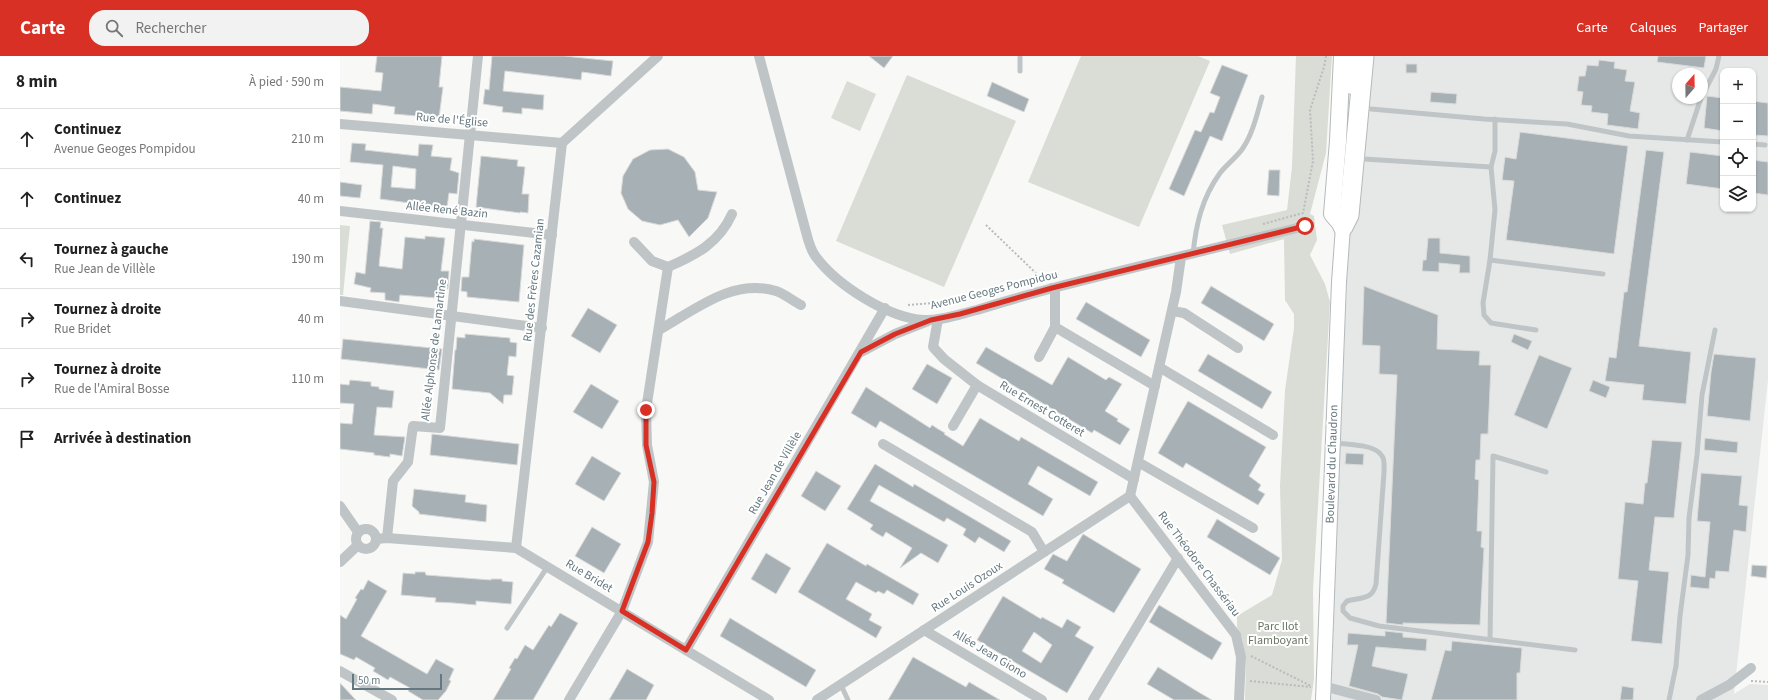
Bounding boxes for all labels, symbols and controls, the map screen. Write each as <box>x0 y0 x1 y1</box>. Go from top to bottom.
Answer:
search box <box>89 10 369 46</box>
text: Carte <box>20 15 65 42</box>
icon: search <box>103 17 125 39</box>
text: Rechercher <box>135 18 206 39</box>
text: Carte <box>1576 18 1608 38</box>
text: Calques <box>1630 18 1677 38</box>
text: Partager <box>1699 18 1748 38</box>
north arrow <box>1672 68 1708 104</box>
map controls <box>1720 68 1756 212</box>
button: + <box>1720 68 1756 104</box>
text: 8 min <box>16 70 57 94</box>
text: À pied · 590 m <box>249 73 324 91</box>
button: − <box>1720 104 1756 140</box>
street label: Rue de l'Église <box>415 108 489 132</box>
text: Continuez <box>54 119 121 140</box>
icon: ahead <box>16 128 38 150</box>
text: 210 m <box>291 130 324 148</box>
text: Avenue Geoges Pompidou <box>54 140 196 158</box>
button: locate <box>1720 140 1756 176</box>
button: layers <box>1720 176 1756 212</box>
icon: ahead <box>16 188 38 210</box>
text: Continuez <box>54 188 121 209</box>
text: 40 m <box>298 190 324 208</box>
street label: Allée René Bazin <box>405 197 489 223</box>
street label: Rue des Frères Cazamian <box>519 217 549 343</box>
route start <box>1296 217 1314 235</box>
text: Tournez à gauche <box>54 239 169 260</box>
icon: left <box>16 248 38 270</box>
text: 190 m <box>291 250 324 268</box>
text: Rue Jean de Villèle <box>54 260 155 278</box>
street label: Avenue Geoges Pompidou <box>928 266 1060 314</box>
street label: Allée Alphonse de Lamartine <box>417 278 451 422</box>
text: Tournez à droite <box>54 299 161 320</box>
icon: right <box>16 308 38 330</box>
text: 40 m <box>298 310 324 328</box>
text: Rue Bridet <box>54 320 111 338</box>
text: Tournez à droite <box>54 359 161 380</box>
icon: right <box>16 368 38 390</box>
text: 110 m <box>291 370 324 388</box>
street label: Rue Ernest Cotteret <box>996 377 1088 441</box>
text: Rue de l'Amiral Bosse <box>54 380 169 398</box>
route end <box>637 401 655 419</box>
street label: Boulevard du Chaudron <box>1321 404 1343 524</box>
icon: arrive <box>16 428 38 450</box>
text: Arrivée à destination <box>54 428 191 449</box>
street label: Rue Jean de Villèle <box>744 428 806 518</box>
street label: Rue Théodore Chassériau <box>1154 508 1244 620</box>
street label: Rue Bridet <box>562 555 616 597</box>
street label: Rue Louis Ozoux <box>928 557 1007 616</box>
park label: Parc Ilot Flamboyant <box>1248 618 1308 649</box>
street label: Allée Jean Giono <box>950 625 1030 683</box>
scale bar <box>352 672 442 691</box>
text: 50 m <box>358 673 380 688</box>

